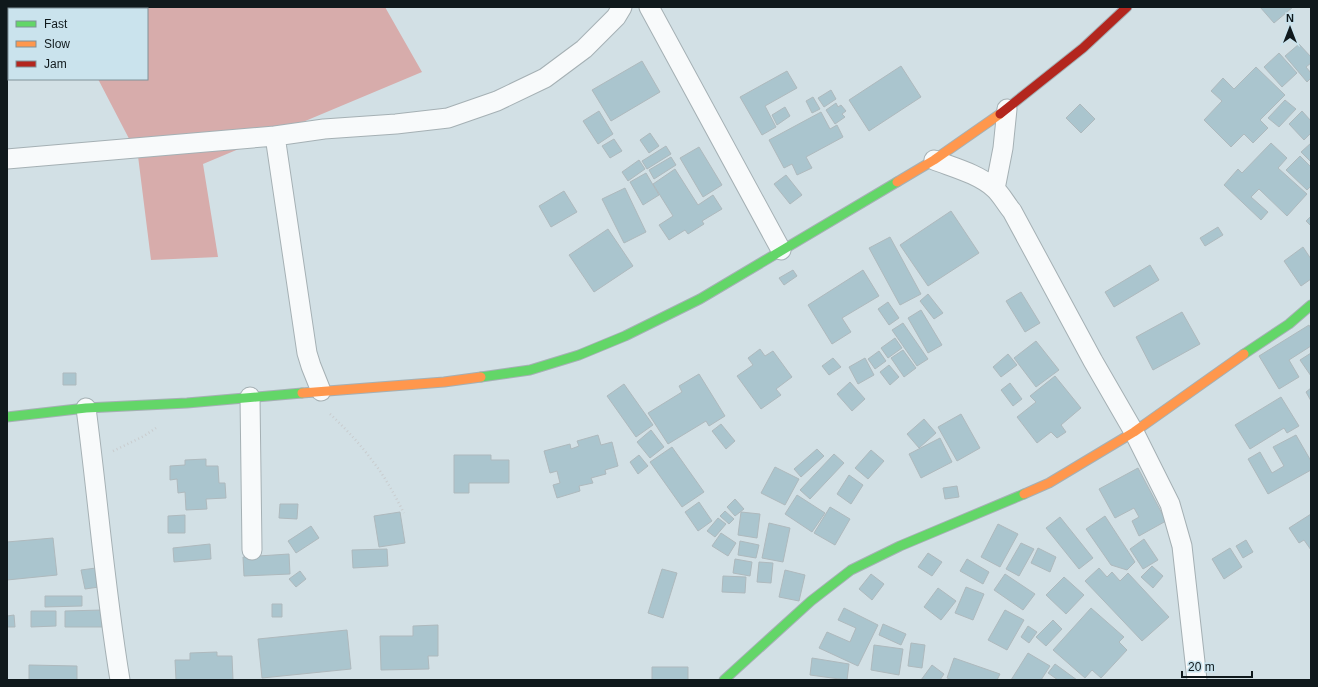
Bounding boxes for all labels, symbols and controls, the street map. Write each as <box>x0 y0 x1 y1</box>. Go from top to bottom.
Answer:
legend <box>8 8 148 80</box>
north arrow <box>1270 8 1310 48</box>
text: N <box>1286 12 1294 24</box>
text: Fast <box>44 17 68 31</box>
text: Slow <box>44 37 70 51</box>
text: Jam <box>44 57 67 71</box>
scale bar <box>1182 653 1252 679</box>
text: 20 m <box>1188 660 1215 674</box>

